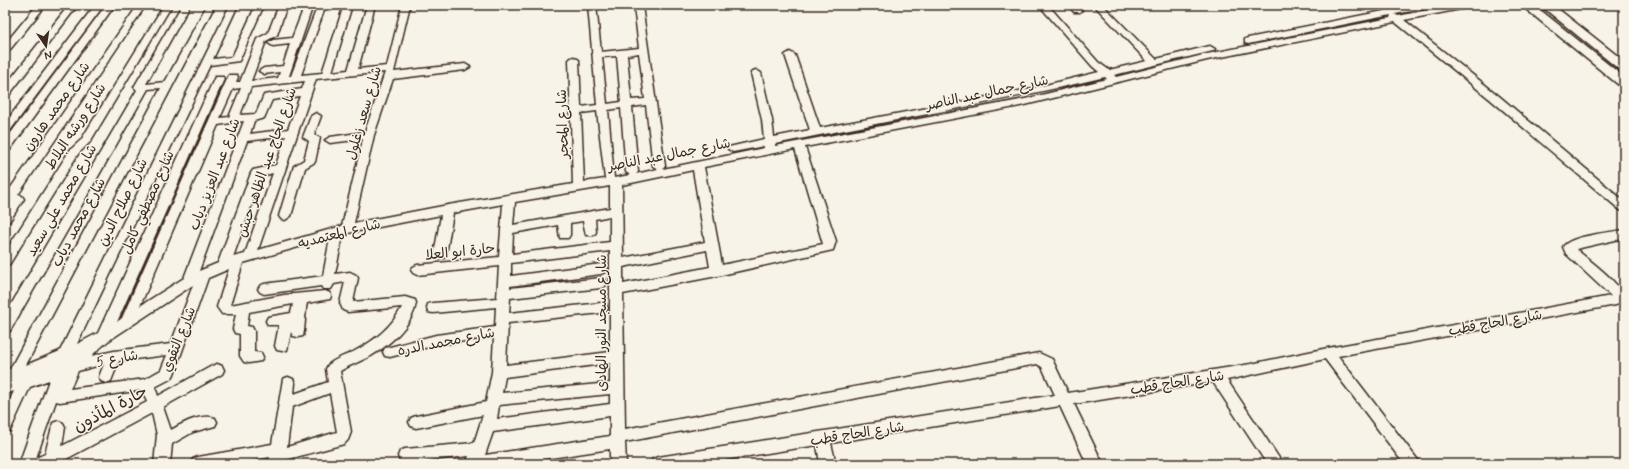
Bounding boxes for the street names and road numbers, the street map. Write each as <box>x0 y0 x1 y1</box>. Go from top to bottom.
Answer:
street label: شارع محمد هارون <box>19 59 94 155</box>
street label: شارع سعد زغلول <box>342 64 386 162</box>
street label: شارع جمال عبد الناصر <box>923 71 1050 115</box>
street label: شارع ورشه البلاط <box>41 80 110 173</box>
street label: شارع الحاج عبد الظاهر حبش <box>233 85 301 240</box>
street label: شارع المحجر <box>553 89 573 160</box>
street label: شارع عبد العزيز دياب <box>185 116 245 233</box>
street label: شارع جمال عبد الناصر <box>605 134 732 176</box>
street label: شارع محمد علي سعيد <box>22 141 104 261</box>
street label: شارع مصطفي كامل <box>117 148 182 258</box>
street label: شارع صلاح الدين <box>94 156 152 249</box>
street label: شارع محمد دياب <box>48 175 110 270</box>
street label: شارع المعتمديه <box>296 215 382 253</box>
street label: حارة ابو العلا <box>424 239 496 265</box>
street label: شارع مسجد النور الهادى <box>593 254 611 392</box>
street label: شارع التقوي <box>158 304 201 375</box>
street label: شارع الحاج قطب <box>1447 306 1543 340</box>
street label: شارع محمد الدره <box>396 324 496 360</box>
street label: شارع 5 <box>95 346 140 372</box>
street label: شارع الحاج قطب <box>1129 367 1225 399</box>
street label: حارة المأذون <box>70 380 151 438</box>
street label: شارع الحاج قطب <box>809 418 905 450</box>

